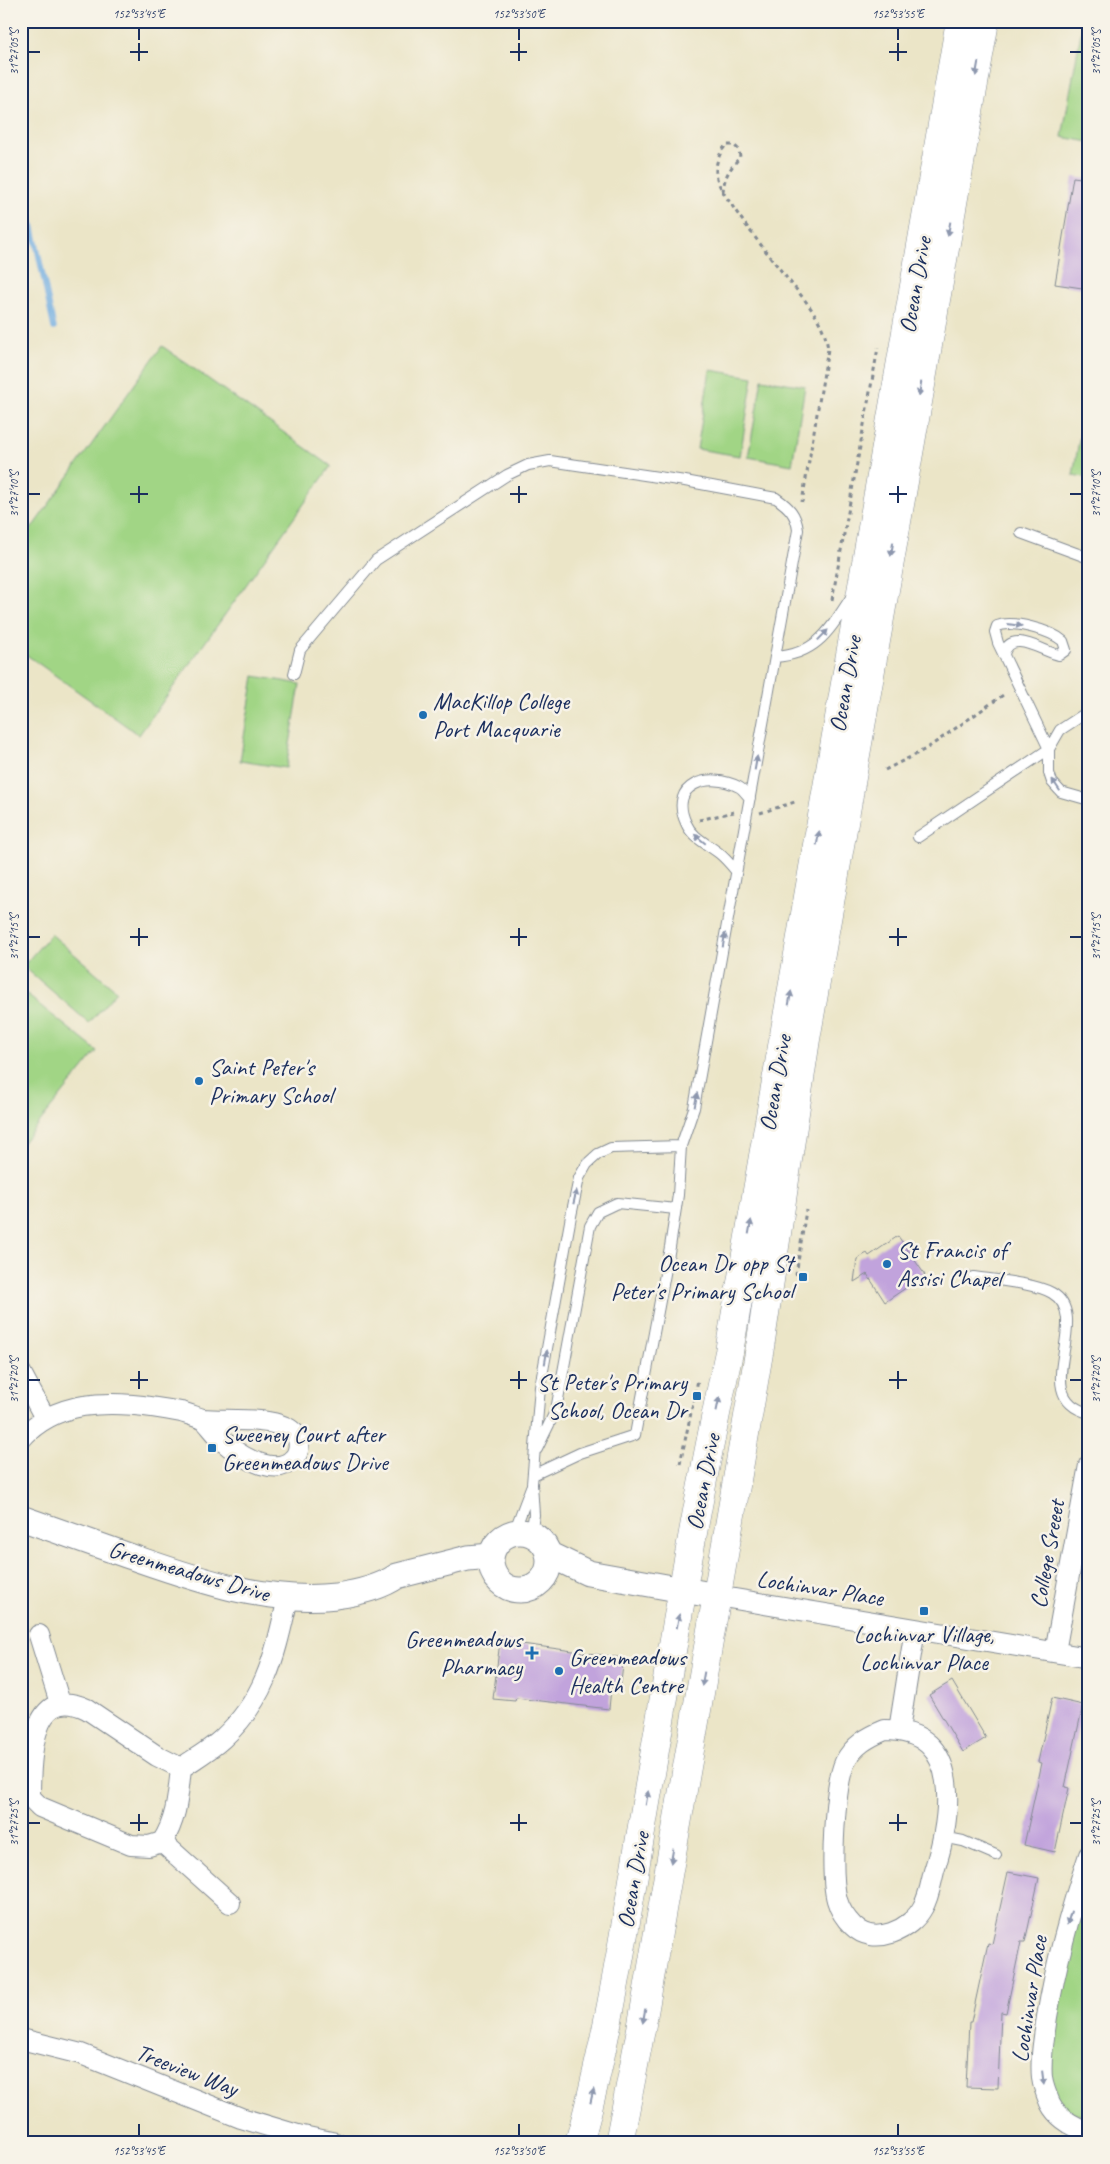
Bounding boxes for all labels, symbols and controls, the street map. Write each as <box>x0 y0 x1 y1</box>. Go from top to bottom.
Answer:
text: 152°53'45"E <box>113 6 167 22</box>
text: 152°53'50"E <box>493 6 547 22</box>
text: 152°53'55"E <box>872 6 926 22</box>
text: 31°27'05"S <box>6 27 22 75</box>
text: 31°27'05"S <box>1088 27 1104 75</box>
one-way arrow <box>972 62 980 78</box>
one-way arrow <box>944 222 952 238</box>
street label: Ocean Drive <box>892 232 939 335</box>
one-way arrow <box>916 382 924 398</box>
text: 31°27'10"S <box>6 469 22 517</box>
text: 31°27'10"S <box>1088 469 1104 517</box>
one-way arrow <box>888 542 896 558</box>
one-way arrow <box>1007 621 1023 629</box>
one-way arrow <box>817 629 829 641</box>
street label: Ocean Drive <box>822 631 869 734</box>
place label: MacKillop College Port Macquarie <box>433 686 571 744</box>
marker: MacKillop College Port Macquarie <box>417 709 429 721</box>
one-way arrow <box>752 755 760 771</box>
one-way arrow <box>1051 778 1060 792</box>
one-way arrow <box>815 830 823 846</box>
one-way arrow <box>693 833 706 844</box>
text: 31°27'15"S <box>6 912 22 960</box>
text: 31°27'15"S <box>1088 912 1104 960</box>
one-way arrow <box>720 932 728 948</box>
one-way arrow <box>787 990 795 1006</box>
street label: Ocean Drive <box>752 1030 799 1133</box>
place label: Saint Peter's Primary School <box>209 1052 336 1110</box>
marker: Saint Peter's Primary School <box>193 1075 205 1087</box>
one-way arrow <box>692 1092 700 1108</box>
one-way arrow <box>571 1189 579 1204</box>
one-way arrow <box>747 1219 755 1235</box>
place label: St Francis of Assisi Chapel <box>897 1235 1012 1293</box>
place label: Ocean Dr opp St Peter's Primary School <box>611 1248 797 1306</box>
marker: St Francis of Assisi Chapel <box>881 1258 893 1270</box>
marker: Ocean Dr opp St Peter's Primary School <box>797 1271 809 1283</box>
one-way arrow <box>542 1348 550 1364</box>
text: 31°27'20"S <box>6 1355 22 1403</box>
text: 31°27'20"S <box>1088 1355 1104 1403</box>
place label: St Peter's Primary School, Ocean Dr <box>537 1367 689 1425</box>
marker: St Peter's Primary School, Ocean Dr <box>691 1390 703 1402</box>
one-way arrow <box>714 1397 722 1412</box>
place label: Sweeney Court after Greenmeadows Drive <box>222 1419 390 1477</box>
street label: Ocean Drive <box>679 1429 727 1533</box>
marker: Sweeney Court after Greenmeadows Drive <box>206 1442 218 1454</box>
street label: College Sreeet <box>1023 1496 1072 1610</box>
street label: Greenmeadows Drive <box>105 1534 275 1609</box>
street label: Lochinvar Place <box>755 1563 888 1613</box>
marker: Lochinvar Village, Lochinvar Place <box>918 1605 930 1617</box>
one-way arrow <box>674 1613 682 1629</box>
place label: Lochinvar Village, Lochinvar Place <box>854 1619 994 1677</box>
place label: Greenmeadows Pharmacy <box>405 1624 524 1682</box>
place label: Greenmeadows Health Centre <box>569 1642 688 1700</box>
marker: Greenmeadows Pharmacy <box>526 1647 538 1659</box>
marker: Greenmeadows Health Centre <box>553 1665 565 1677</box>
one-way arrow <box>698 1671 706 1687</box>
one-way arrow <box>643 1790 651 1806</box>
text: 31°27'25"S <box>6 1798 22 1846</box>
text: 31°27'25"S <box>1088 1798 1104 1846</box>
street label: Ocean Drive <box>610 1827 657 1930</box>
one-way arrow <box>667 1849 675 1865</box>
one-way arrow <box>1065 1910 1073 1926</box>
street label: Lochinvar Place <box>1004 1931 1054 2064</box>
one-way arrow <box>639 2009 647 2025</box>
street label: Treeview Way <box>132 2037 244 2104</box>
one-way arrow <box>1039 2070 1047 2086</box>
one-way arrow <box>588 2088 596 2103</box>
text: 152°53'45"E <box>113 2143 167 2159</box>
text: 152°53'50"E <box>493 2143 547 2159</box>
text: 152°53'55"E <box>872 2143 926 2159</box>

